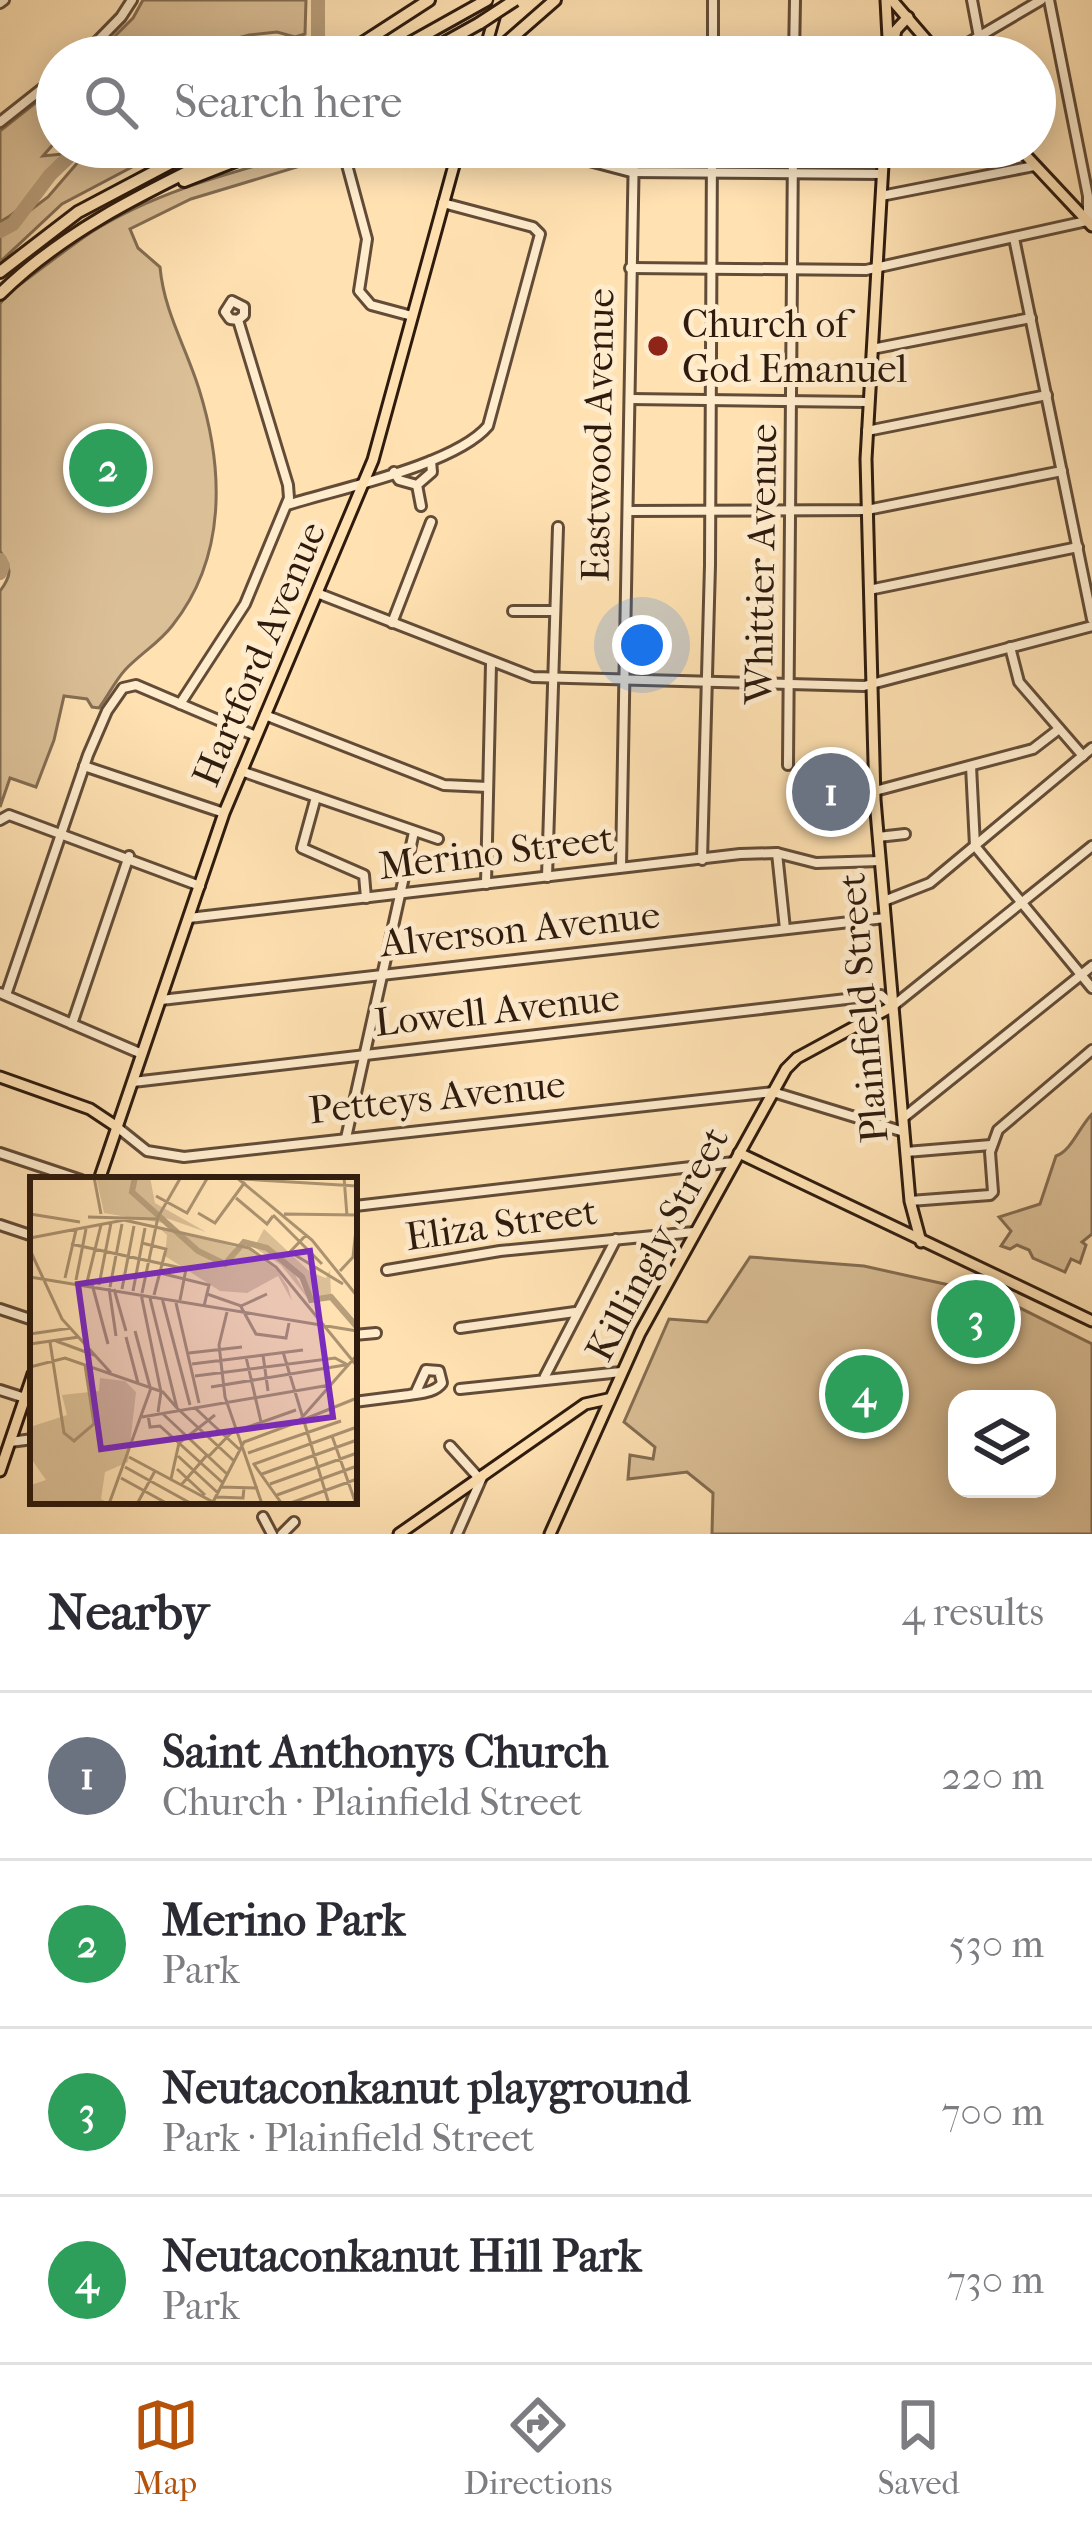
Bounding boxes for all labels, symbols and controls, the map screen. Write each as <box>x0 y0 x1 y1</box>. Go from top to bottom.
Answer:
search box <box>36 36 1056 168</box>
icon: search <box>78 69 144 135</box>
text: Search here <box>174 76 402 129</box>
street label: Eastwood Avenue <box>572 288 624 582</box>
place label: Church of God Emanuel <box>682 301 907 392</box>
marker: Church of God Emanuel <box>645 333 671 359</box>
pin: 2 <box>69 423 147 513</box>
street label: Whittier Avenue <box>736 423 786 706</box>
street label: Hartford Avenue <box>183 515 335 793</box>
your location <box>612 615 672 675</box>
pin: 1 <box>792 747 870 837</box>
street label: Merino Street <box>376 815 616 889</box>
street label: Plainfield Street <box>828 871 898 1145</box>
street label: Alverson Avenue <box>376 891 662 967</box>
street label: Lowell Avenue <box>372 974 622 1046</box>
street label: Petteys Avenue <box>306 1061 568 1133</box>
street label: Killingly Street <box>576 1119 738 1369</box>
inset map <box>30 1177 357 1504</box>
street label: Eliza Street <box>402 1188 600 1260</box>
pin: 3 <box>937 1274 1015 1364</box>
pin: 4 <box>825 1349 903 1439</box>
map controls <box>948 1390 1056 1498</box>
button: layers <box>948 1390 1056 1498</box>
text: Nearby <box>48 1582 209 1642</box>
text: 4 results <box>902 1589 1044 1635</box>
text: Saint Anthonys Church <box>162 1726 609 1779</box>
text: 1 <box>80 1753 94 1799</box>
text: 220 m <box>942 1753 1044 1799</box>
text: Church · Plainfield Street <box>162 1779 582 1825</box>
text: Merino Park <box>162 1894 405 1947</box>
text: 2 <box>77 1921 97 1967</box>
text: 530 m <box>949 1921 1044 1967</box>
text: Park <box>162 1947 240 1993</box>
text: Neutaconkanut playground <box>162 2062 690 2115</box>
text: 3 <box>79 2089 95 2135</box>
text: 700 m <box>941 2089 1044 2135</box>
text: Park · Plainfield Street <box>162 2115 535 2161</box>
text: Neutaconkanut Hill Park <box>162 2230 642 2283</box>
text: 4 <box>75 2257 99 2303</box>
text: 730 m <box>947 2257 1044 2303</box>
text: Park <box>162 2283 240 2329</box>
tab: Map <box>133 2392 199 2503</box>
tab: Directions <box>464 2392 612 2503</box>
tab: Saved <box>878 2392 959 2503</box>

